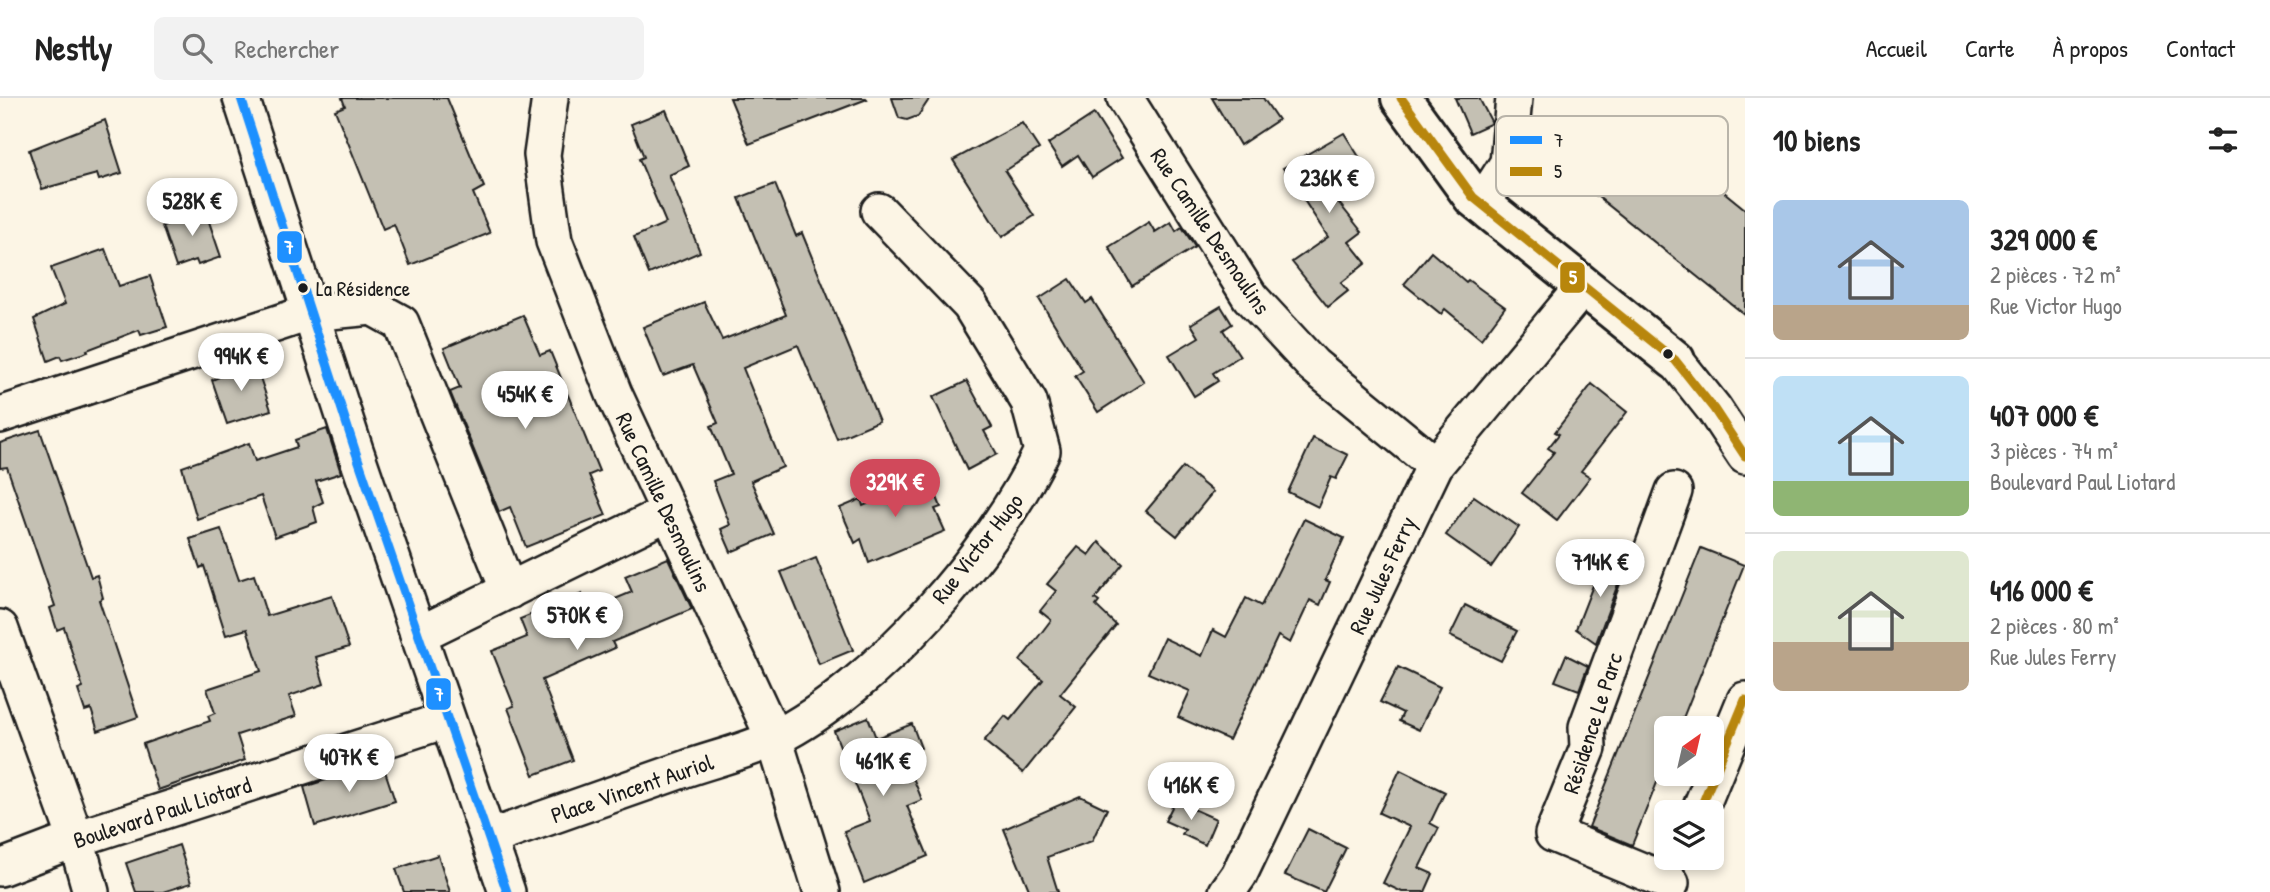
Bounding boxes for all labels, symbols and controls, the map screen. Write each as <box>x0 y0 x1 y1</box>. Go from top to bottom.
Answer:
search box <box>154 17 644 80</box>
text: Nestly <box>35 26 112 70</box>
icon: search <box>178 29 216 67</box>
text: Rechercher <box>234 31 339 66</box>
text: Accueil <box>1866 32 1927 64</box>
text: Carte <box>1965 32 2014 64</box>
text: À propos <box>2052 32 2128 64</box>
text: Contact <box>2166 32 2235 64</box>
legend <box>1496 116 1728 196</box>
text: 10 biens <box>1773 120 1860 160</box>
icon: filters <box>2204 121 2242 159</box>
text: 7 <box>1554 127 1563 153</box>
street label: Rue Camille Desmoulins <box>1144 142 1278 320</box>
pin: 236K € <box>1272 156 1386 215</box>
text: 5 <box>1554 158 1562 184</box>
text: 236K € <box>1300 162 1358 193</box>
pin: 528K € <box>135 178 249 238</box>
text: 528K € <box>163 185 221 216</box>
text: 329 000 € <box>1990 219 2097 259</box>
icon: home <box>1829 228 1913 312</box>
line badge: 7 <box>276 230 303 264</box>
text: 7 <box>283 234 294 260</box>
text: 2 pièces · 72 m² <box>1990 259 2121 290</box>
line badge: 5 <box>1559 261 1586 294</box>
text: 5 <box>1569 264 1578 290</box>
place label: La Résidence <box>316 274 410 303</box>
marker: La Résidence <box>296 281 310 295</box>
text: Rue Victor Hugo <box>1990 290 2122 321</box>
pin: 994K € <box>184 334 298 393</box>
text: 994K € <box>214 340 268 371</box>
unlabelled marker <box>1661 347 1675 361</box>
pin: 454K € <box>468 372 582 431</box>
text: 454K € <box>497 378 553 409</box>
text: 407 000 € <box>1990 395 2098 435</box>
icon: home <box>1829 404 1913 488</box>
street label: Rue Camille Desmoulins <box>609 407 719 597</box>
text: 3 pièces · 74 m² <box>1990 435 2118 466</box>
pin: 329K € <box>838 460 952 519</box>
text: 329K € <box>866 466 924 497</box>
text: Boulevard Paul Liotard <box>1990 466 2175 497</box>
street label: Rue Victor Hugo <box>924 486 1030 610</box>
street label: Rue Jules Ferry <box>1341 511 1423 639</box>
pin: 714K € <box>1543 540 1657 599</box>
text: 714K € <box>1572 546 1628 577</box>
text: 416 000 € <box>1990 570 2093 610</box>
icon: home <box>1829 579 1913 663</box>
pin: 570K € <box>520 592 634 652</box>
text: 570K € <box>547 599 607 630</box>
text: 2 pièces · 80 m² <box>1990 610 2119 641</box>
text: Rue Jules Ferry <box>1990 641 2116 672</box>
street label: Résidence Le Parc <box>1555 649 1629 797</box>
line badge: 7 <box>425 677 452 711</box>
text: 7 <box>433 681 444 707</box>
north arrow <box>1654 716 1724 786</box>
map controls <box>1654 716 1724 870</box>
pin: 407K € <box>292 734 406 794</box>
pin: 461K € <box>826 738 940 798</box>
text: 407K € <box>320 741 378 772</box>
street label: Place Vincent Auriol <box>547 745 718 830</box>
text: 461K € <box>856 745 910 776</box>
pin: 416K € <box>1134 762 1248 822</box>
street label: Boulevard Paul Liotard <box>69 769 255 855</box>
text: 416K € <box>1164 769 1218 800</box>
button: layers <box>1654 800 1724 870</box>

